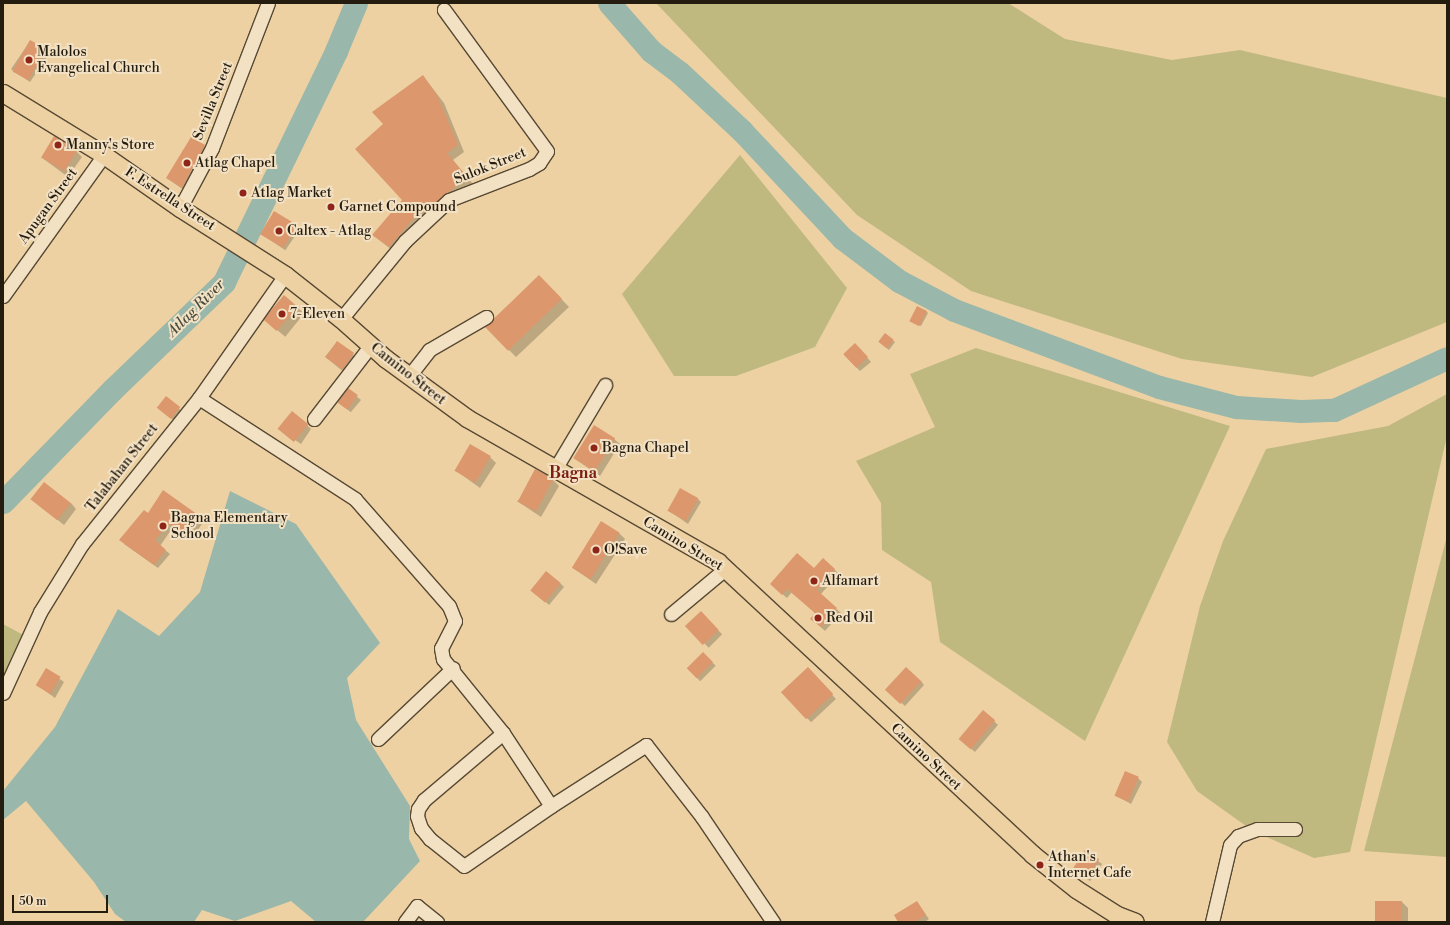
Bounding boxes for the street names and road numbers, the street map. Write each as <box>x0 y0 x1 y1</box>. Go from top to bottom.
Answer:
street label: Sevilla Street <box>190 59 236 143</box>
street label: Sulok Street <box>452 144 528 188</box>
street label: F. Estrella Street <box>122 164 218 234</box>
street label: Apugan Street <box>15 165 81 247</box>
street label: Camino Street <box>367 339 449 409</box>
street label: Talabahan Street <box>82 421 162 515</box>
street label: Camino Street <box>640 513 726 575</box>
street label: Camino Street <box>887 720 965 794</box>

